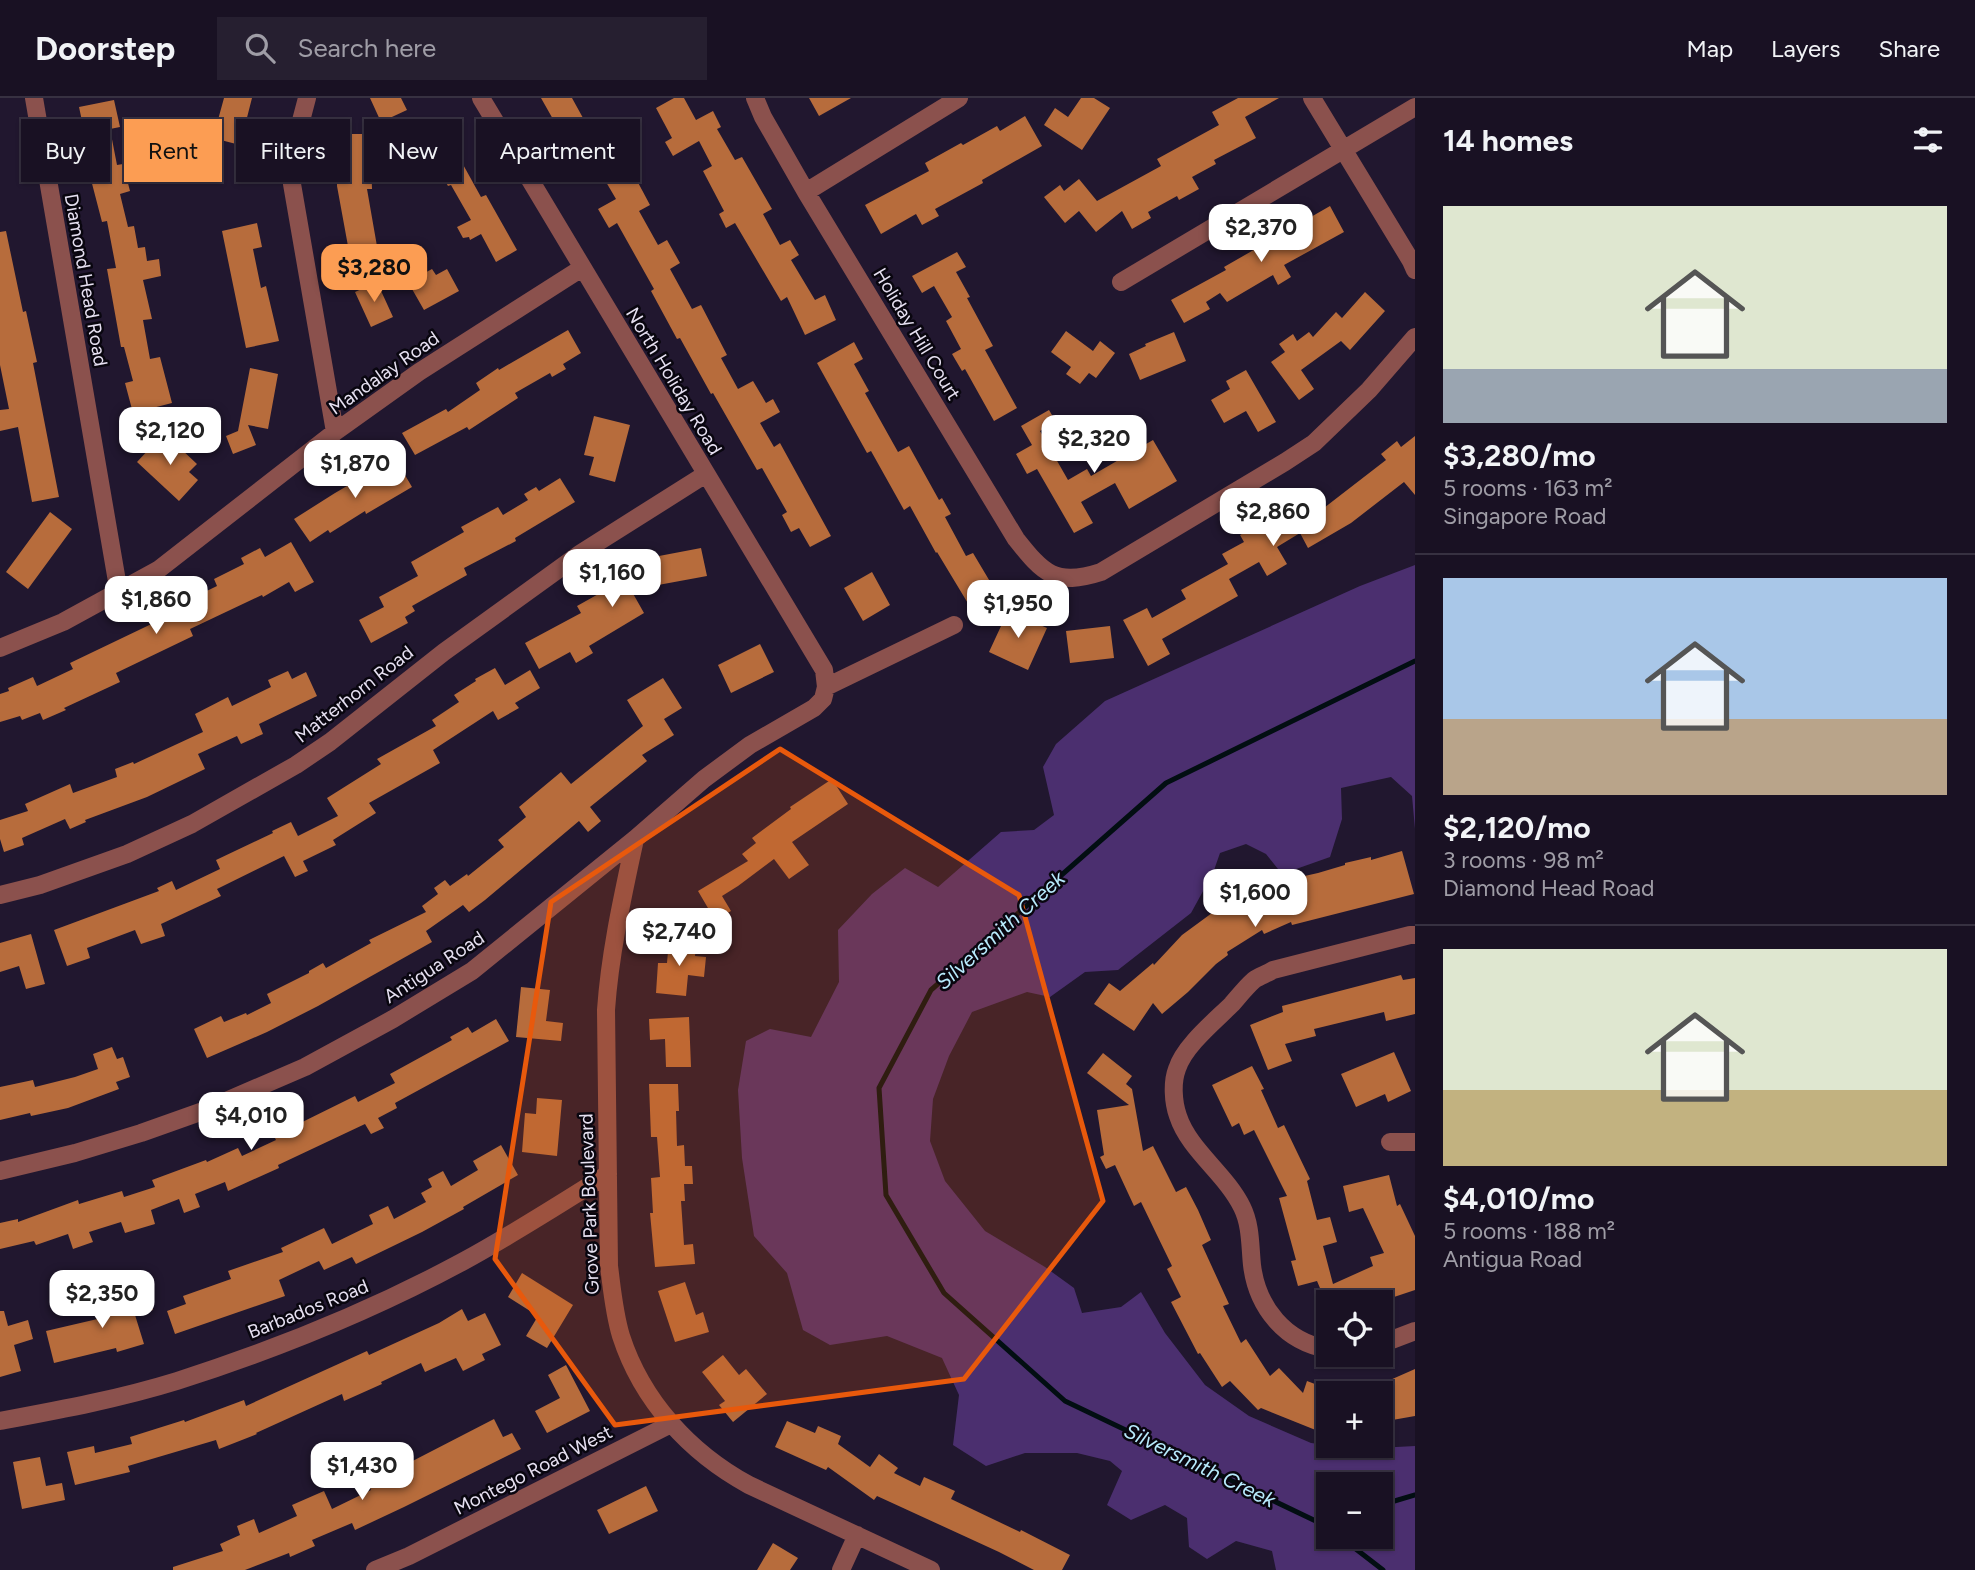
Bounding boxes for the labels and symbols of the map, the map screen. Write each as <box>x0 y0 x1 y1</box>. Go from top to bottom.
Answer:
street label: Diamond Head Road <box>60 192 112 368</box>
pin: $2,370 <box>1204 204 1318 264</box>
pin: $3,280 <box>317 244 431 304</box>
street label: Holiday Hill Court <box>869 264 965 404</box>
street label: North Holiday Road <box>621 303 727 459</box>
street label: Mandalay Road <box>324 326 444 420</box>
pin: $2,120 <box>113 408 227 467</box>
pin: $2,320 <box>1037 416 1151 475</box>
pin: $1,870 <box>298 440 412 500</box>
pin: $2,860 <box>1216 489 1330 548</box>
pin: $1,160 <box>555 550 669 609</box>
pin: $1,860 <box>99 576 213 636</box>
pin: $1,950 <box>961 580 1075 640</box>
street label: Matterhorn Road <box>290 641 418 747</box>
water label: Silversmith Creek <box>930 865 1070 994</box>
pin: $1,600 <box>1198 870 1312 929</box>
pin: $2,740 <box>622 908 736 968</box>
street label: Antigua Road <box>380 926 488 1008</box>
pin: $4,010 <box>194 1093 308 1152</box>
street label: Grove Park Boulevard <box>574 1113 604 1295</box>
pin: $2,350 <box>45 1270 159 1330</box>
street label: Barbados Road <box>244 1274 372 1344</box>
water label: Silversmith Creek <box>1120 1418 1280 1513</box>
street label: Montego Road West <box>450 1420 616 1520</box>
pin: $1,430 <box>305 1442 419 1502</box>

